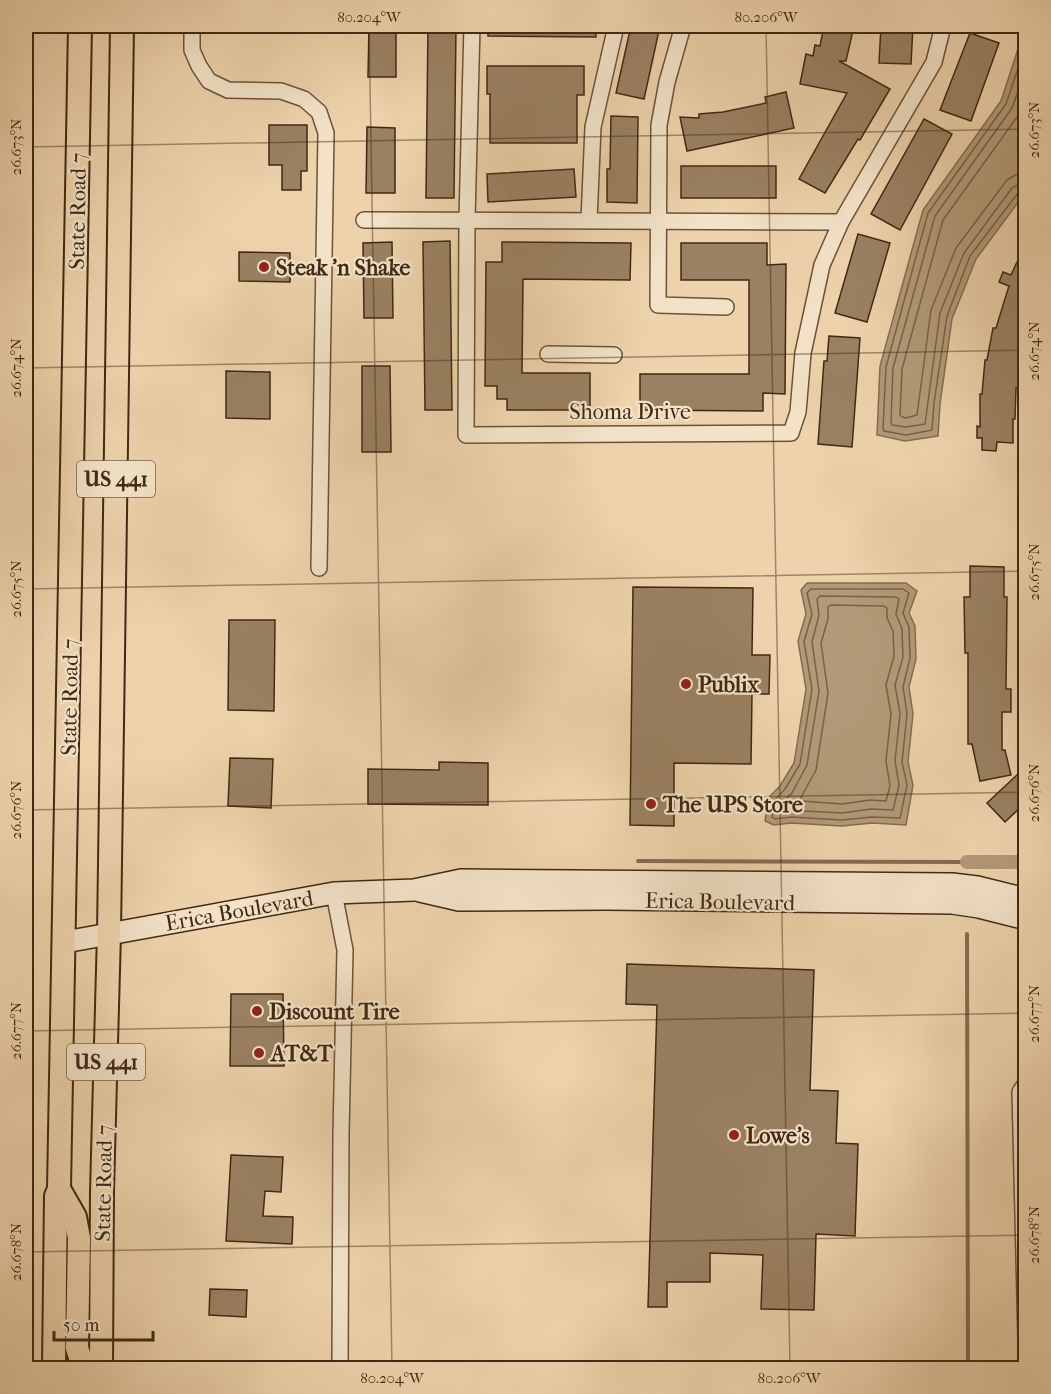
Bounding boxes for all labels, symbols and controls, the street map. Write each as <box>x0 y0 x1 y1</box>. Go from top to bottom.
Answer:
text: 80.204°W <box>337 8 402 26</box>
text: 80.206°W <box>734 8 799 26</box>
text: 26.673°N <box>1025 101 1043 159</box>
text: 26.673°N <box>7 118 25 176</box>
street label: State Road 7 <box>64 152 92 270</box>
place label: Steak 'n Shake <box>276 255 410 281</box>
marker: Steak 'n Shake <box>257 260 271 274</box>
text: 26.674°N <box>1025 321 1043 381</box>
text: 26.674°N <box>7 338 25 398</box>
street label: Shoma Drive <box>569 399 691 425</box>
road number: US 441 <box>77 461 155 497</box>
text: 26.675°N <box>1025 543 1043 601</box>
text: 26.675°N <box>7 560 25 618</box>
street label: State Road 7 <box>56 638 84 756</box>
place label: Publix <box>698 672 760 698</box>
marker: Publix <box>679 677 693 691</box>
text: 26.676°N <box>1025 763 1043 822</box>
text: 26.676°N <box>7 780 25 839</box>
place label: The UPS Store <box>662 792 803 818</box>
marker: The UPS Store <box>644 797 658 811</box>
street label: Erica Boulevard <box>163 885 316 937</box>
street label: Erica Boulevard <box>645 888 796 916</box>
text: 26.677°N <box>1025 984 1043 1043</box>
place label: Discount Tire <box>269 999 400 1025</box>
text: 26.677°N <box>7 1001 25 1060</box>
marker: Discount Tire <box>250 1004 264 1018</box>
place label: AT&T <box>269 1041 334 1067</box>
road number: US 441 <box>67 1044 145 1080</box>
marker: AT&T <box>252 1046 266 1060</box>
place label: Lowe's <box>746 1123 810 1149</box>
street label: State Road 7 <box>90 1124 118 1242</box>
marker: Lowe's <box>727 1128 741 1142</box>
text: 26.678°N <box>1025 1205 1043 1264</box>
text: 26.678°N <box>7 1222 25 1281</box>
scale bar <box>54 1304 153 1342</box>
text: 50 m <box>63 1315 100 1336</box>
text: 80.204°W <box>360 1369 425 1387</box>
text: 80.206°W <box>757 1369 822 1387</box>

